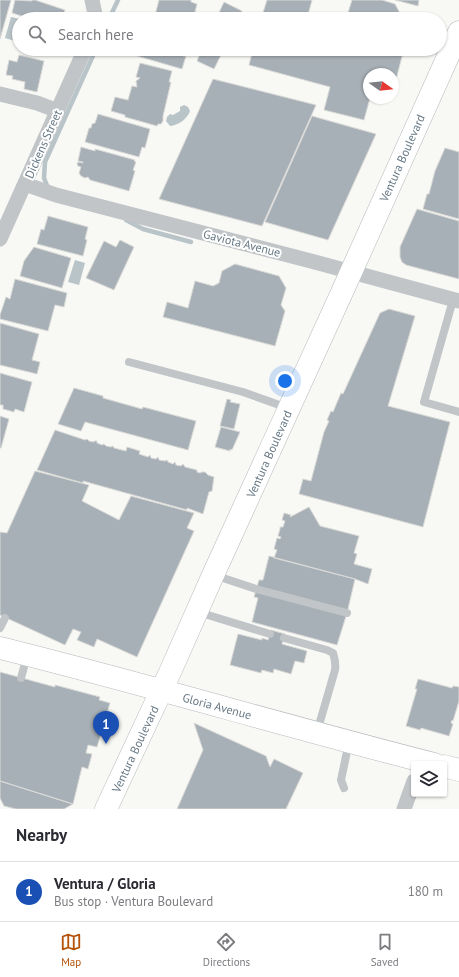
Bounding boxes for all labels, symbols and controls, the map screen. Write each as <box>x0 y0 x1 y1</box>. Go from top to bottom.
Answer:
search box <box>12 12 447 56</box>
icon: search <box>26 23 48 45</box>
text: Search here <box>58 25 134 44</box>
north arrow <box>363 68 399 104</box>
street label: Dickens Street <box>21 107 65 181</box>
street label: Ventura Boulevard <box>376 112 428 205</box>
street label: Gaviota Avenue <box>202 226 282 260</box>
your location <box>275 371 295 391</box>
street label: Ventura Boulevard <box>243 408 295 501</box>
street label: Gloria Avenue <box>181 690 253 722</box>
street label: Ventura Boulevard <box>108 703 162 796</box>
pin: 1 <box>93 711 119 744</box>
map controls <box>411 761 447 797</box>
button: layers <box>411 761 447 797</box>
text: Nearby <box>16 824 67 846</box>
text: Ventura / Gloria <box>54 874 156 893</box>
text: 1 <box>25 883 33 900</box>
text: 180 m <box>408 883 443 900</box>
text: Bus stop · Ventura Boulevard <box>54 893 213 910</box>
tab: Map <box>60 931 82 969</box>
tab: Directions <box>203 931 250 969</box>
tab: Saved <box>371 931 399 969</box>

